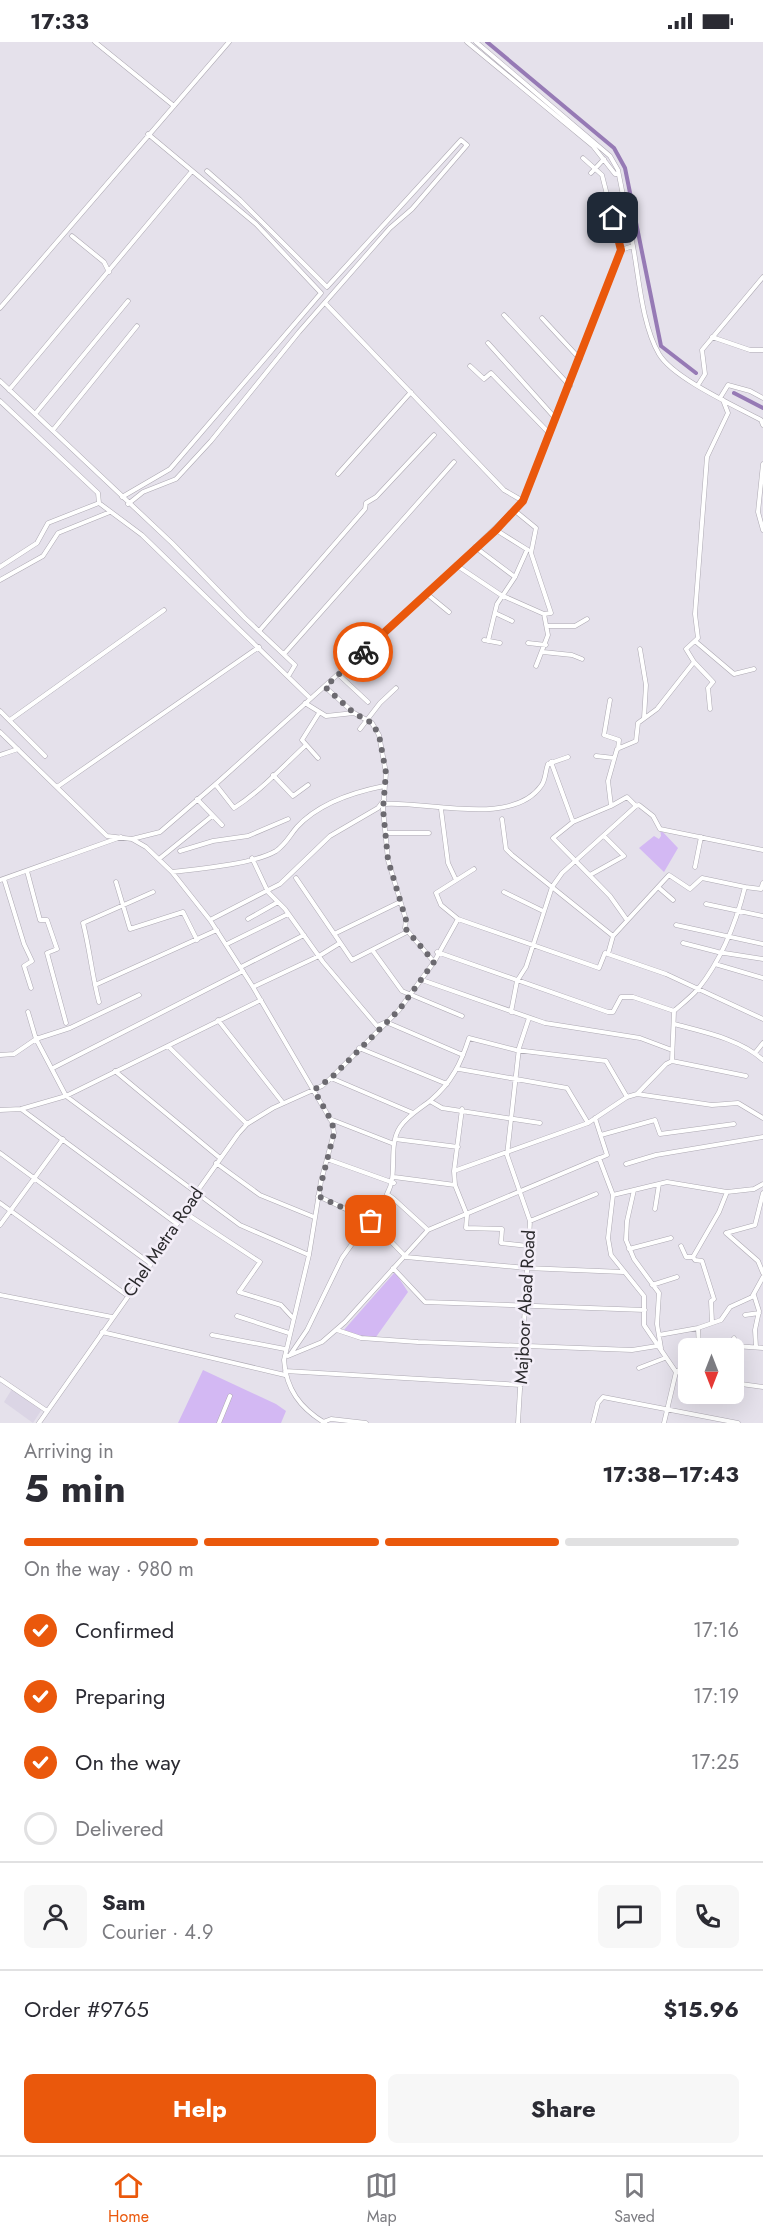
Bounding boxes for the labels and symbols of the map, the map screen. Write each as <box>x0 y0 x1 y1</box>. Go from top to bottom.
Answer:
pin <box>587 192 638 243</box>
courier <box>333 622 393 682</box>
street label: Chel Metra Road <box>116 1182 210 1302</box>
pin <box>345 1195 396 1246</box>
street label: Majboor Abad Road <box>508 1229 542 1385</box>
north arrow <box>678 1338 744 1404</box>

